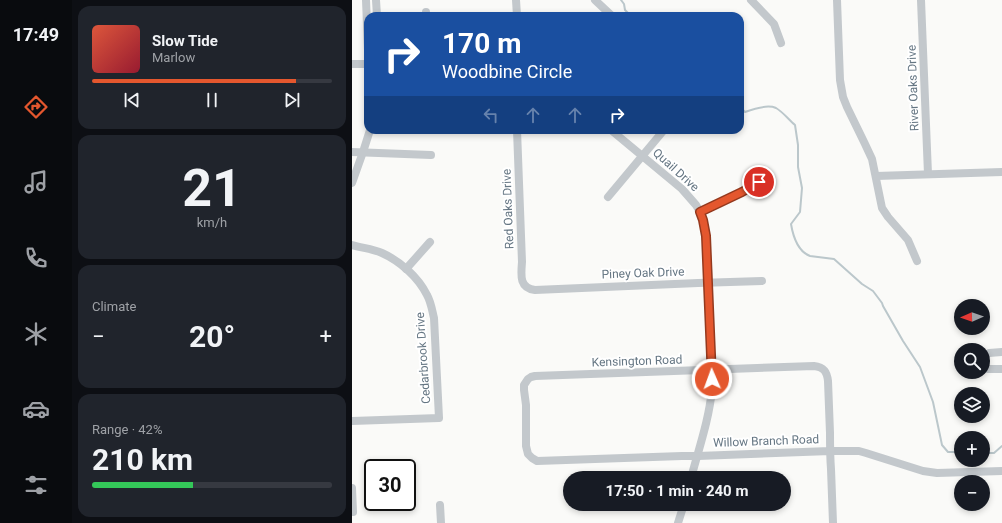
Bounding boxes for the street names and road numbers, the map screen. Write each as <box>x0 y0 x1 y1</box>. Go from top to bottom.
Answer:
street label: River Oaks Drive <box>904 45 922 131</box>
street label: Quail Drive <box>650 146 702 194</box>
street label: Red Oaks Drive <box>500 169 516 249</box>
street label: Piney Oak Drive <box>601 265 685 281</box>
street label: Cedarbrook Drive <box>413 312 433 404</box>
street label: Kensington Road <box>591 352 683 370</box>
street label: Willow Branch Road <box>713 432 819 450</box>

